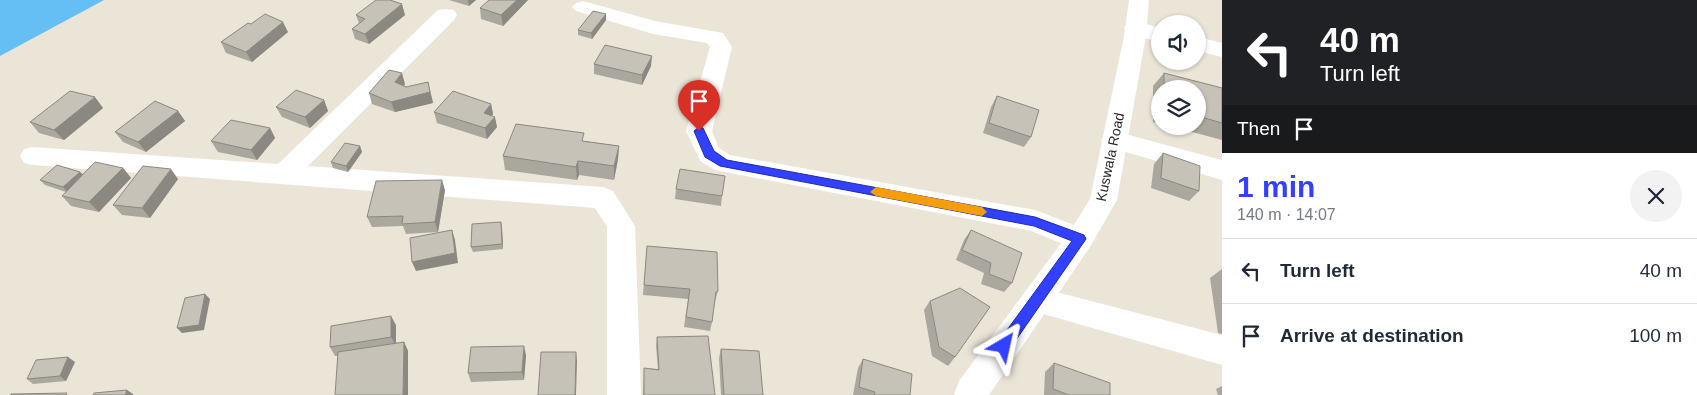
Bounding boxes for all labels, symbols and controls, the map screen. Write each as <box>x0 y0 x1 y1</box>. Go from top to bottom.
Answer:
map controls <box>1151 15 1206 135</box>
button: sound <box>1151 15 1206 70</box>
icon: left <box>1237 20 1302 85</box>
text: 40 m <box>1320 20 1400 59</box>
text: Turn left <box>1320 61 1400 86</box>
pin <box>678 80 720 131</box>
button: layers <box>1151 80 1206 135</box>
icon: arrive <box>685 87 713 115</box>
street label: Kuswala Road <box>1093 111 1127 203</box>
icon: arrive <box>1290 115 1318 143</box>
text: Then <box>1237 118 1280 139</box>
text: 1 min <box>1237 170 1315 203</box>
button: close <box>1630 170 1682 222</box>
text: 140 m · 14:07 <box>1237 206 1336 223</box>
icon: left <box>1237 257 1265 285</box>
text: Turn left <box>1280 260 1355 281</box>
text: 40 m <box>1640 260 1682 281</box>
position arrow <box>977 319 1029 371</box>
icon: arrive <box>1237 322 1265 350</box>
text: Arrive at destination <box>1280 325 1464 346</box>
text: 100 m <box>1629 325 1682 346</box>

